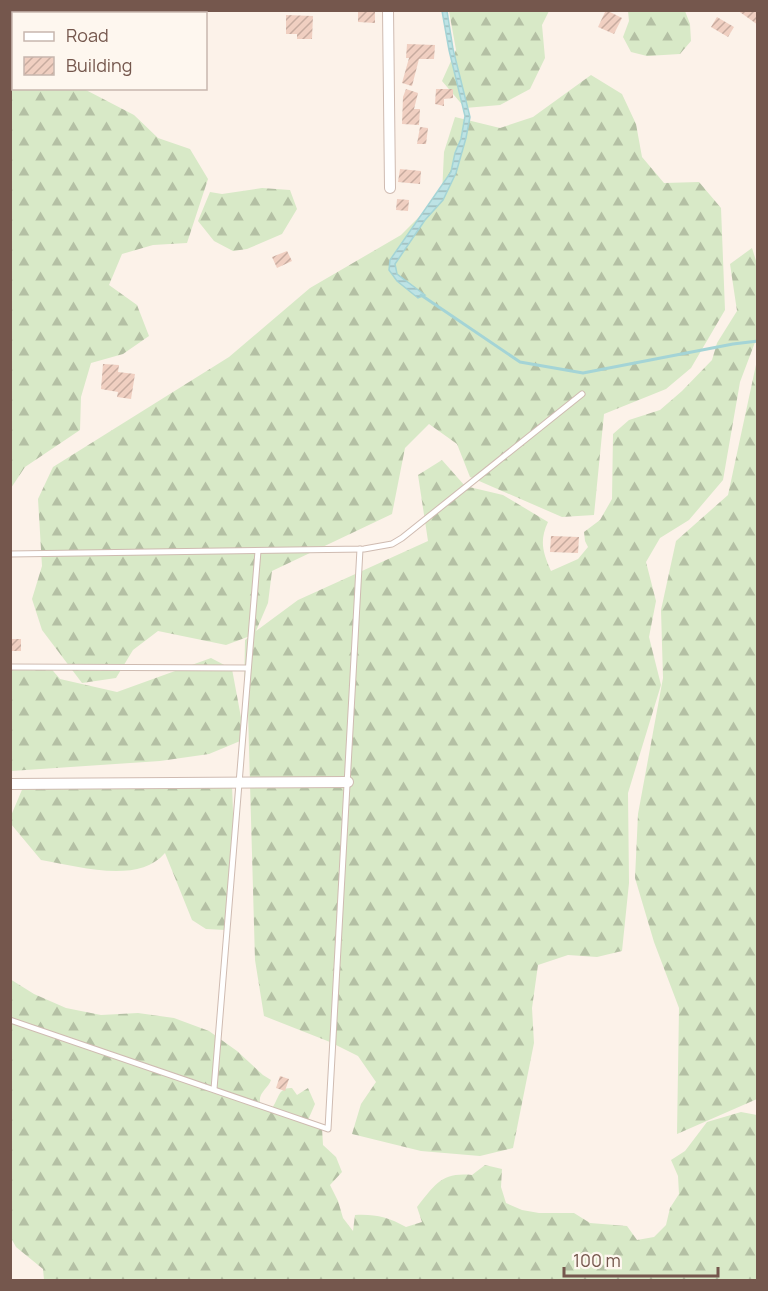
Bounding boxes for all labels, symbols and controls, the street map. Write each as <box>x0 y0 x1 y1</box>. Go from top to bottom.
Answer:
legend <box>12 12 207 90</box>
text: Road <box>66 23 109 47</box>
text: Building <box>66 53 132 77</box>
scale bar <box>564 1240 718 1278</box>
text: 100 m <box>573 1248 621 1272</box>

